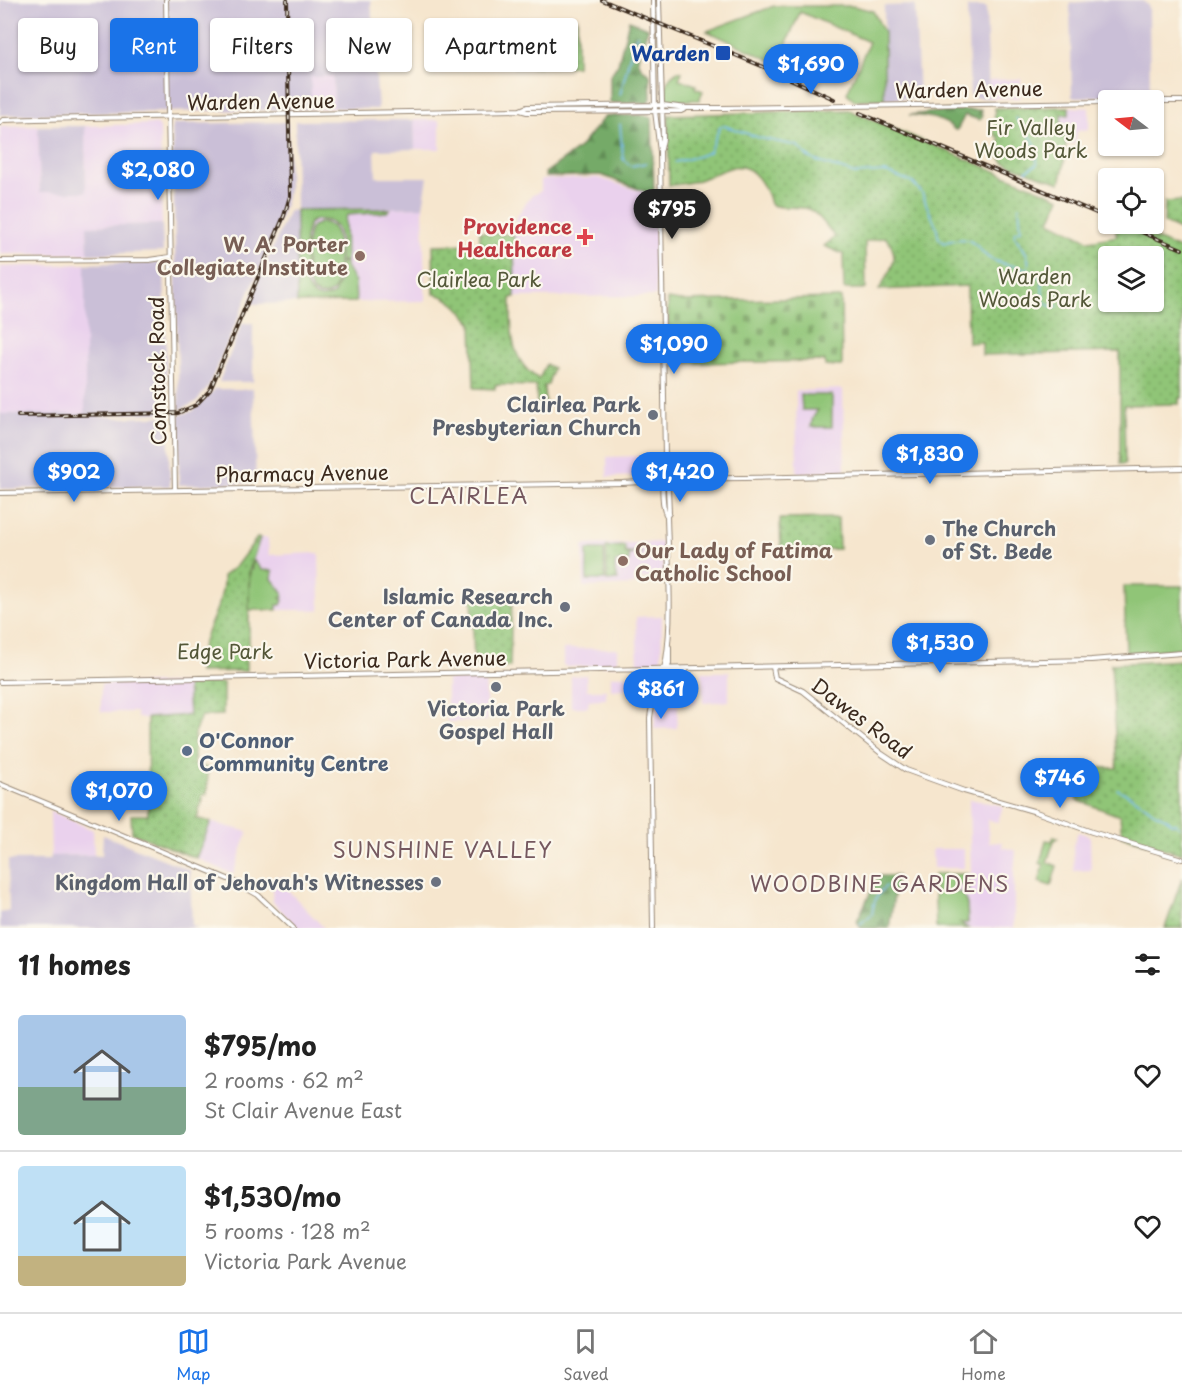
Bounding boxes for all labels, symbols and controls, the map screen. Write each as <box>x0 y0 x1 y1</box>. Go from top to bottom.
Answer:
chip: Buy <box>18 18 98 72</box>
chip: Rent <box>110 18 198 72</box>
chip: Filters <box>210 18 314 72</box>
chip: New <box>326 18 412 72</box>
chip: Apartment <box>424 18 578 72</box>
place label: Warden <box>631 38 710 68</box>
marker: Warden <box>714 44 732 62</box>
pin: $1,690 <box>762 44 860 95</box>
text: $1,690 <box>777 48 845 78</box>
street label: Warden Avenue <box>895 73 1043 105</box>
street label: Warden Avenue <box>187 85 335 117</box>
north arrow <box>1098 90 1164 156</box>
map controls <box>1098 90 1164 312</box>
park label: Fir Valley Woods Park <box>974 112 1088 165</box>
pin: $2,080 <box>109 150 207 201</box>
text: $2,080 <box>121 154 195 184</box>
button: locate <box>1098 168 1164 234</box>
pin: $795 <box>636 189 708 240</box>
text: $795 <box>648 193 696 223</box>
place label: Providence Healthcare <box>458 211 572 264</box>
marker: Providence Healthcare <box>576 228 594 246</box>
place label: W. A. Porter Collegiate Institute <box>157 229 349 282</box>
button: layers <box>1098 246 1164 312</box>
marker: W. A. Porter Collegiate Institute <box>353 249 367 263</box>
park label: Warden Woods Park <box>978 261 1092 314</box>
park label: Clairlea Park <box>417 264 541 294</box>
street label: Comstock Road <box>141 296 173 446</box>
pin: $1,090 <box>625 324 723 375</box>
text: $1,090 <box>640 328 708 358</box>
place label: Clairlea Park Presbyterian Church <box>432 389 642 442</box>
marker: Clairlea Park Presbyterian Church <box>646 408 660 422</box>
pin: $1,830 <box>881 434 979 485</box>
text: $1,830 <box>896 438 964 468</box>
pin: $902 <box>38 452 110 503</box>
pin: $1,420 <box>631 452 729 503</box>
text: $902 <box>47 456 101 486</box>
street label: Pharmacy Avenue <box>215 456 389 490</box>
text: $1,420 <box>645 456 715 486</box>
district label: CLAIRLEA <box>409 479 529 511</box>
place label: The Church of St. Bede <box>942 513 1056 566</box>
marker: The Church of St. Bede <box>923 533 937 547</box>
place label: Our Lady of Fatima Catholic School <box>635 535 833 588</box>
marker: Our Lady of Fatima Catholic School <box>616 554 630 568</box>
place label: Islamic Research Center of Canada Inc. <box>328 581 553 634</box>
marker: Islamic Research Center of Canada Inc. <box>558 600 572 614</box>
pin: $1,530 <box>891 623 989 674</box>
text: $1,530 <box>906 627 974 657</box>
park label: Edge Park <box>177 636 273 666</box>
street label: Victoria Park Avenue <box>303 642 507 676</box>
pin: $861 <box>625 669 697 720</box>
street label: Dawes Road <box>805 670 919 766</box>
text: $861 <box>637 673 685 703</box>
marker: Victoria Park Gospel Hall <box>489 680 503 694</box>
place label: Victoria Park Gospel Hall <box>427 693 566 746</box>
place label: O'Connor Community Centre <box>199 725 389 778</box>
marker: O'Connor Community Centre <box>180 744 194 758</box>
pin: $746 <box>1024 758 1096 809</box>
text: $746 <box>1034 762 1086 792</box>
pin: $1,070 <box>70 771 168 822</box>
text: $1,070 <box>85 775 153 805</box>
district label: SUNSHINE VALLEY <box>333 833 553 865</box>
place label: Kingdom Hall of Jehovah's Witnesses <box>55 867 424 897</box>
district label: WOODBINE GARDENS <box>750 867 1010 899</box>
marker: Kingdom Hall of Jehovah's Witnesses <box>429 875 443 889</box>
text: 11 homes <box>18 945 131 984</box>
icon: filters <box>1131 948 1164 981</box>
text: $795/mo <box>204 1026 317 1065</box>
icon: home <box>66 1039 138 1111</box>
icon: heart <box>1131 1059 1164 1092</box>
text: 2 rooms · 62 m² <box>204 1065 364 1095</box>
text: St Clair Avenue East <box>204 1095 402 1125</box>
text: $1,530/mo <box>204 1177 341 1216</box>
icon: home <box>66 1190 138 1262</box>
icon: heart <box>1131 1210 1164 1243</box>
text: 5 rooms · 128 m² <box>204 1216 370 1246</box>
text: Victoria Park Avenue <box>204 1246 407 1276</box>
tab: Map <box>176 1325 211 1385</box>
tab: Saved <box>563 1325 609 1385</box>
tab: Home <box>961 1325 1006 1385</box>

